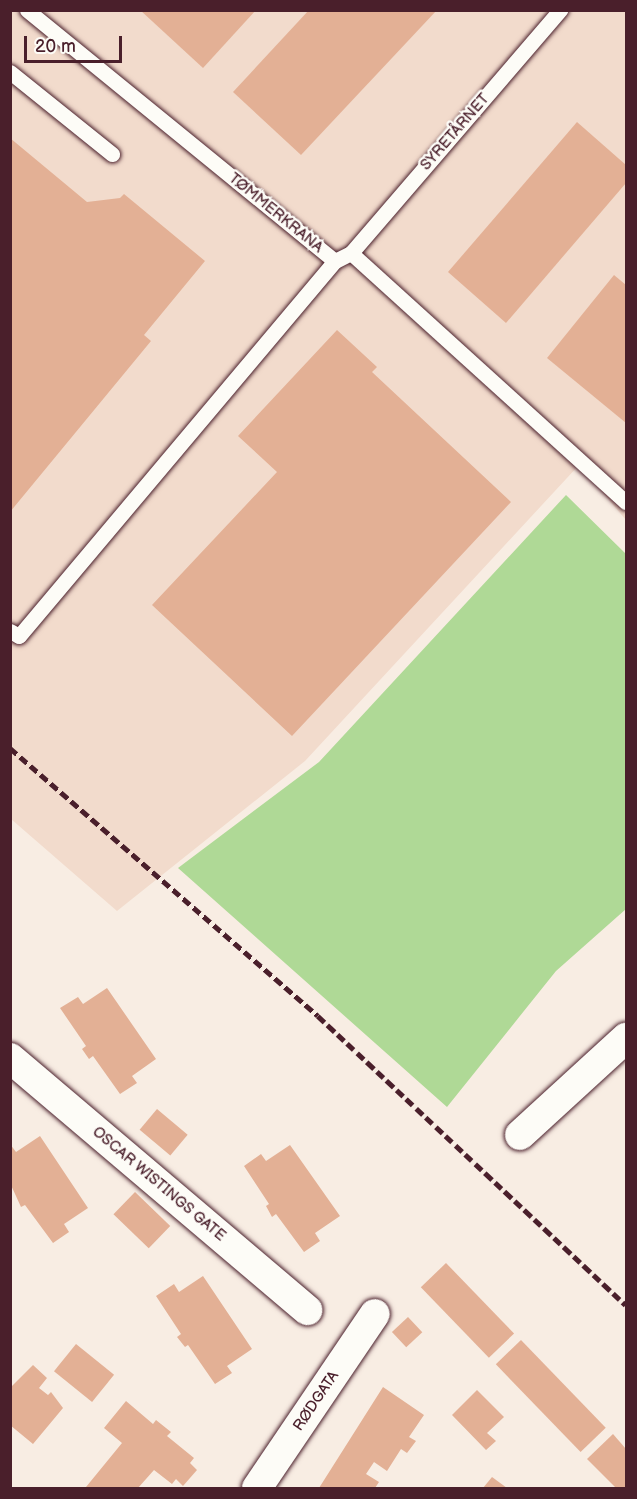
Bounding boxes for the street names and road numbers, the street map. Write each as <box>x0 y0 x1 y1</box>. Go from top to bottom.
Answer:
street label: SYRETÅRNET <box>417 90 493 174</box>
street label: TØMMERKRANA <box>225 169 327 257</box>
street label: OSCAR WISTINGS GATE <box>88 1123 230 1245</box>
street label: RØDGATA <box>289 1368 343 1434</box>

